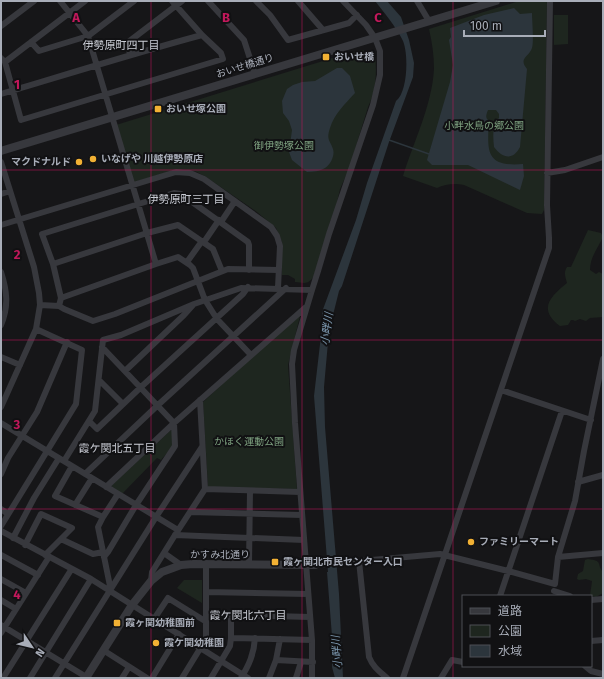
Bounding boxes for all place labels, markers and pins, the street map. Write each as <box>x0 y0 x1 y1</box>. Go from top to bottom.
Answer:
place label: おいせ橋 <box>334 51 374 63</box>
marker: おいせ橋 <box>321 52 331 62</box>
place label: おいせ塚公園 <box>166 103 226 115</box>
marker: おいせ塚公園 <box>153 104 163 114</box>
place label: いなげや 川越伊勢原店 <box>101 153 203 165</box>
marker: いなげや 川越伊勢原店 <box>88 154 98 164</box>
place label: マクドナルド <box>11 156 71 168</box>
marker: マクドナルド <box>74 157 84 167</box>
place label: ファミリーマート <box>479 536 559 548</box>
marker: ファミリーマート <box>466 537 476 547</box>
place label: 霞ヶ関北市民センター入口 <box>283 556 403 568</box>
marker: 霞ヶ関北市民センター入口 <box>270 557 280 567</box>
place label: 霞ヶ関幼稚園前 <box>125 617 195 629</box>
marker: 霞ヶ関幼稚園前 <box>112 618 122 628</box>
place label: 霞ケ関幼稚園 <box>164 637 224 649</box>
marker: 霞ケ関幼稚園 <box>151 638 161 648</box>

